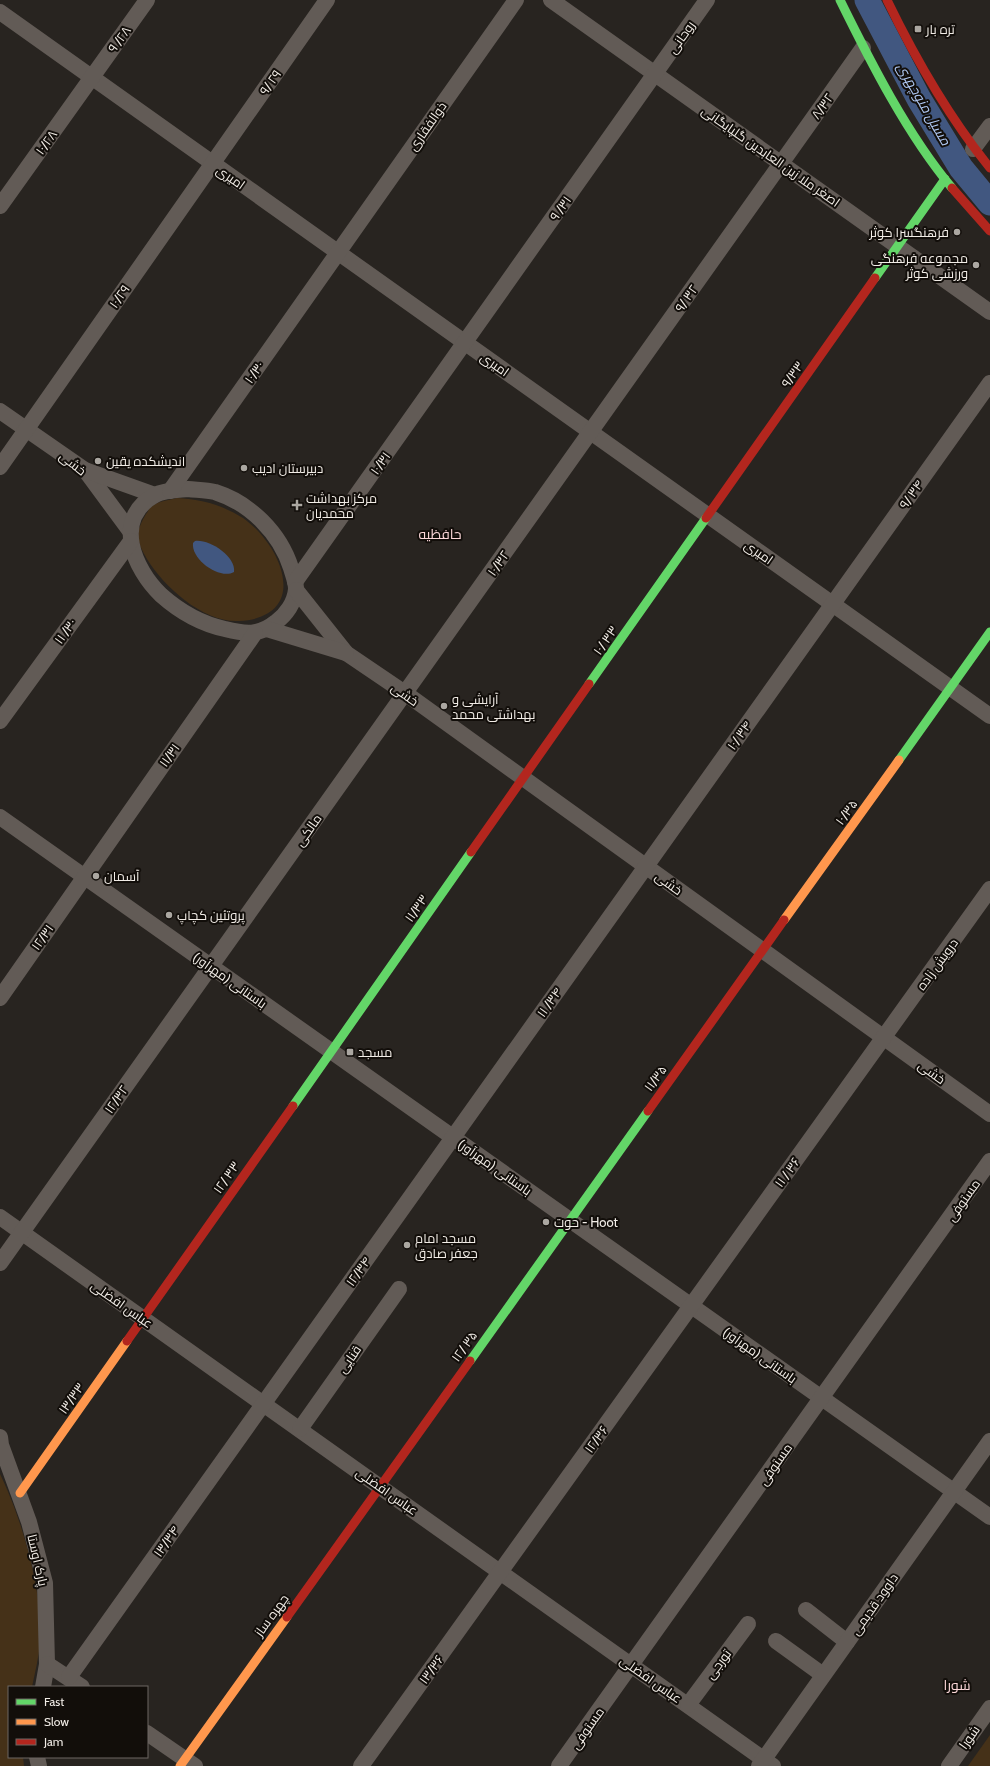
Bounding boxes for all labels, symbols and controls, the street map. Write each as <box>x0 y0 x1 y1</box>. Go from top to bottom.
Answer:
street label: روحانی <box>664 17 698 57</box>
place label: تره بار <box>925 21 955 37</box>
street label: ۹ /۲۸ <box>104 23 134 55</box>
marker: تره بار <box>913 24 923 34</box>
water label: مسیل منوچهری <box>892 59 955 150</box>
street label: ۹/ ۲۹ <box>256 66 284 98</box>
street label: ۸/۳۲ <box>807 90 837 122</box>
street label: ذوالفقاری <box>404 98 450 154</box>
street label: اصغر ملا زین العابدین گلپایگانی <box>698 102 843 211</box>
street label: ۱۰/۲۸ <box>32 127 60 157</box>
street label: امیری <box>214 161 248 193</box>
street label: ۹ /۳۱ <box>546 192 574 224</box>
place label: فرهنگسرا کوثر <box>869 224 949 240</box>
marker: فرهنگسرا کوثر <box>952 227 962 237</box>
place label: مجموعه فرهنگی ورزشی کوثر <box>871 250 968 281</box>
marker: مجموعه فرهنگی ورزشی کوثر <box>971 260 981 270</box>
street label: ۱۰/۲۹ <box>105 281 133 311</box>
street label: ۹/ ۳۲ <box>671 281 701 315</box>
street label: امیری <box>478 348 512 380</box>
street label: ۱۰/۳۰ <box>241 358 267 386</box>
street label: ۹/۳۳ <box>777 358 807 390</box>
street label: خشی <box>56 447 90 479</box>
street label: ۱۰/۳۱ <box>366 448 394 478</box>
place label: اندیشکده یقین <box>106 453 185 469</box>
marker: اندیشکده یقین <box>93 456 103 466</box>
place label: دبیرستان ادیب <box>252 460 323 476</box>
marker: دبیرستان ادیب <box>239 463 249 473</box>
street label: ۹/ ۳۴ <box>895 476 927 511</box>
place label: مرکز بهداشت محمدیان <box>306 490 377 521</box>
marker: مرکز بهداشت محمدیان <box>291 499 303 511</box>
district label: حافظیه <box>418 525 462 543</box>
street label: امیری <box>742 536 776 568</box>
street label: ۱۰/۳۲ <box>484 547 512 579</box>
street label: ۱۱ /۳۰ <box>51 615 79 647</box>
street label: ۱۰/ ۳۳ <box>589 622 621 658</box>
street label: خشی <box>388 679 422 709</box>
place label: آرایشی و بهداشتی محمد <box>452 691 535 722</box>
marker: آرایشی و بهداشتی محمد <box>439 701 449 711</box>
street label: ۱۰/ ۳۴ <box>723 717 755 753</box>
street label: ۱۱/۳۱ <box>155 740 183 770</box>
street label: ۱۰/۳۵ <box>831 796 861 828</box>
street label: مالکی <box>291 811 325 849</box>
place label: آسمان <box>104 868 140 884</box>
street label: خشی <box>652 868 686 898</box>
marker: آسمان <box>91 871 101 881</box>
street label: ۱۱/۳۳ <box>401 891 431 925</box>
place label: پروتئین کچاپ <box>177 907 245 925</box>
marker: پروتئین کچاپ <box>164 910 174 920</box>
street label: ۱۲/۳۱ <box>27 921 57 953</box>
street label: درویش زاده <box>913 935 961 993</box>
street label: باستانی (مهرآور) <box>190 949 270 1011</box>
street label: ۱۱ /۳۴ <box>533 984 565 1020</box>
place label: مسجد <box>358 1044 392 1060</box>
marker: مسجد <box>345 1047 355 1057</box>
street label: خشی <box>915 1057 949 1087</box>
street label: ۱۱/۳۵ <box>640 1062 670 1094</box>
street label: ۱۲/۳۲ <box>101 1082 131 1116</box>
street label: باستانی (مهرآور) <box>455 1136 535 1198</box>
street label: ۱۱ / ۳۶ <box>771 1154 803 1190</box>
street label: ۱۲/ ۳۳ <box>209 1158 243 1196</box>
street label: مستوفی <box>943 1176 983 1224</box>
place label: حوت - Hoot <box>554 1214 619 1230</box>
marker: حوت - Hoot <box>541 1217 551 1227</box>
place label: مسجد امام جعفر صادق <box>415 1230 478 1261</box>
marker: مسجد امام جعفر صادق <box>402 1240 412 1250</box>
street label: ۱۲/۳۴ <box>342 1253 374 1289</box>
street label: عباس افضلی <box>88 1277 156 1331</box>
street label: باستانی (مهرآور) <box>720 1324 800 1386</box>
street label: ۱۲/ ۳۵ <box>448 1328 480 1364</box>
street label: قنایی <box>334 1342 364 1376</box>
street label: ۱۳/۳۳ <box>55 1379 87 1417</box>
street label: ۱۲/۳۶ <box>581 1422 611 1456</box>
street label: مستوفی <box>755 1440 795 1488</box>
street label: عباس افضلی <box>353 1464 421 1518</box>
street label: ۱۳/۳۴ <box>150 1522 183 1560</box>
street label: پارک اوستا <box>22 1532 52 1588</box>
street label: داوود قدیمی <box>847 1570 901 1638</box>
street label: چهره ساز <box>250 1591 293 1641</box>
street label: تورجی <box>702 1646 735 1682</box>
street label: ۱۳/۳۶ <box>415 1651 447 1687</box>
street label: عباس افضلی <box>617 1652 685 1706</box>
district label: شورا <box>943 1676 971 1694</box>
legend <box>8 1686 148 1758</box>
text: Fast <box>44 1694 64 1709</box>
street label: مستوفی <box>567 1704 607 1752</box>
text: Slow <box>44 1714 69 1729</box>
street label: شورا <box>955 1722 983 1752</box>
text: Jam <box>43 1734 63 1749</box>

